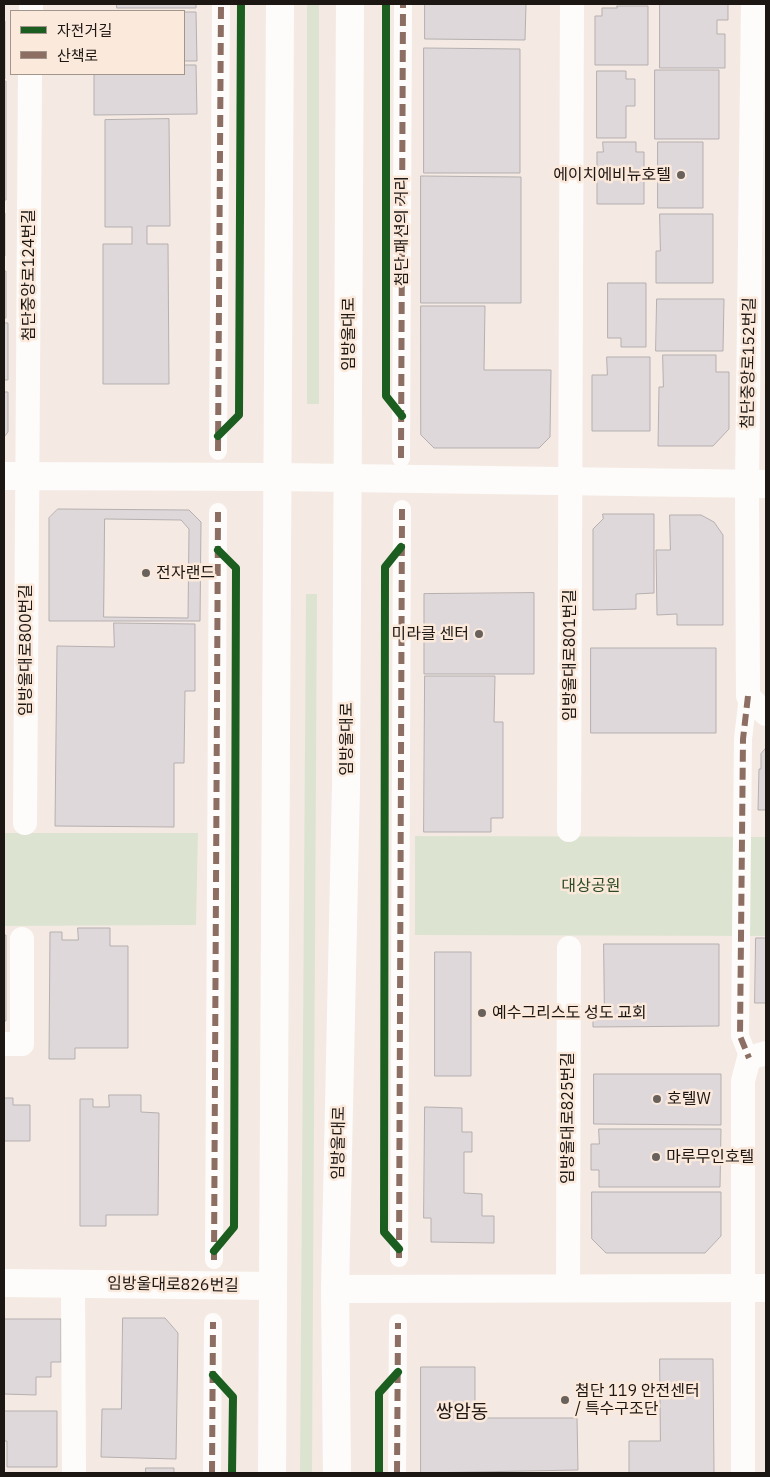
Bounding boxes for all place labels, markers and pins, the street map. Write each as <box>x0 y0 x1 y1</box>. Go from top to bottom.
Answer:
place label: 에이치에비뉴호텔 <box>553 165 671 185</box>
marker: 에이치에비뉴호텔 <box>675 169 687 181</box>
place label: 전자랜드 <box>156 563 215 583</box>
marker: 전자랜드 <box>140 567 152 579</box>
place label: 미라클 센터 <box>392 624 469 644</box>
marker: 미라클 센터 <box>473 628 485 640</box>
place label: 예수그리스도 성도 교회 <box>492 1003 647 1023</box>
marker: 예수그리스도 성도 교회 <box>476 1007 488 1019</box>
place label: 호텔W <box>667 1089 711 1109</box>
marker: 호텔W <box>651 1093 663 1105</box>
place label: 마루무인호텔 <box>666 1147 754 1167</box>
marker: 마루무인호텔 <box>650 1151 662 1163</box>
place label: 첨단 119 안전센터 / 특수구조단 <box>575 1381 700 1419</box>
marker: 첨단 119 안전센터 / 특수구조단 <box>559 1394 571 1406</box>

